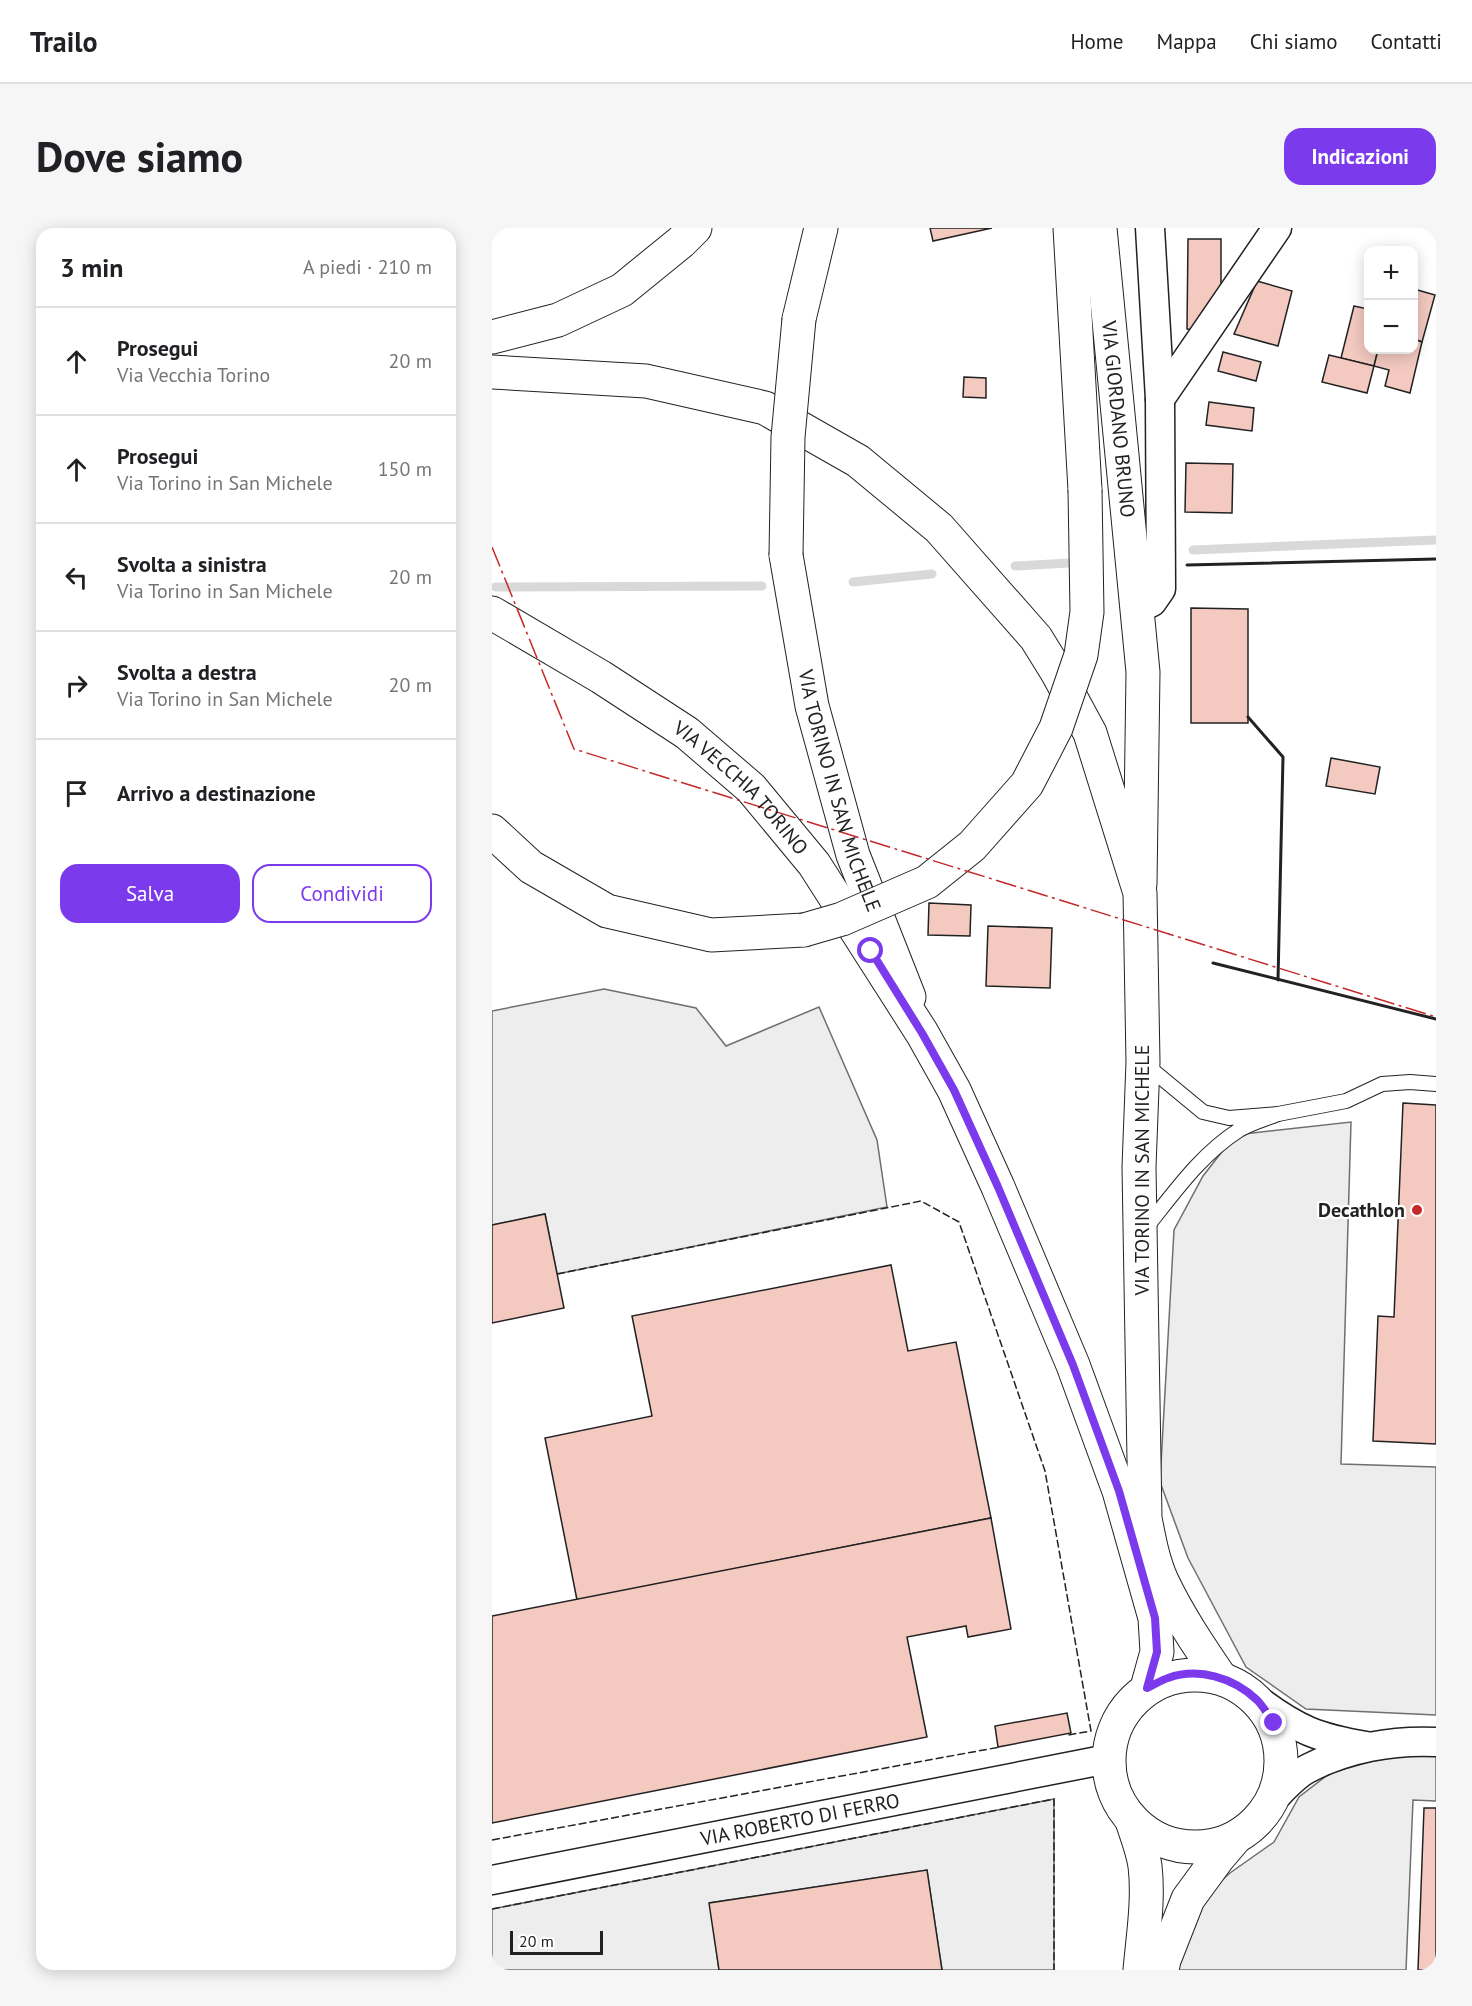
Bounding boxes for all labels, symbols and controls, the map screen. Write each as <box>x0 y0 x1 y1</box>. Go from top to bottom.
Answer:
text: Trailo <box>30 23 97 60</box>
text: Home <box>1070 28 1124 55</box>
text: Mappa <box>1157 28 1217 55</box>
text: Chi siamo <box>1250 28 1338 55</box>
text: Contatti <box>1371 28 1442 55</box>
button: Indicazioni <box>1284 128 1436 185</box>
text: Dove siamo <box>36 129 243 184</box>
map controls <box>1364 246 1418 354</box>
button: + <box>1364 246 1418 300</box>
text: 3 min <box>60 251 123 284</box>
text: A piedi · 210 m <box>303 254 432 280</box>
button: − <box>1364 300 1418 354</box>
street label: VIA GIORDANO BRUNO <box>1096 318 1141 519</box>
text: Prosegui <box>117 334 198 362</box>
icon: ahead <box>60 345 93 378</box>
text: 20 m <box>389 348 432 374</box>
text: Via Vecchia Torino <box>117 362 270 388</box>
text: Prosegui <box>117 442 198 470</box>
icon: ahead <box>60 453 93 486</box>
text: 150 m <box>378 456 432 482</box>
text: Via Torino in San Michele <box>117 470 333 496</box>
text: Svolta a sinistra <box>117 550 267 578</box>
icon: left <box>60 561 93 594</box>
text: 20 m <box>389 564 432 590</box>
text: Via Torino in San Michele <box>117 578 333 604</box>
text: Svolta a destra <box>117 658 257 686</box>
street label: VIA TORINO IN SAN MICHELE <box>793 667 887 915</box>
icon: right <box>60 669 93 702</box>
text: 20 m <box>389 672 432 698</box>
text: Via Torino in San Michele <box>117 686 333 712</box>
street label: VIA VECCHIA TORINO <box>668 714 814 860</box>
icon: arrive <box>60 777 93 810</box>
text: Arrivo a destinazione <box>117 779 316 807</box>
button: Salva <box>60 864 240 923</box>
button: Condividi <box>252 864 432 923</box>
route start <box>857 937 883 963</box>
street label: VIA TORINO IN SAN MICHELE <box>1129 1045 1155 1296</box>
place label: Decathlon <box>1318 1197 1405 1223</box>
marker: Decathlon <box>1410 1203 1424 1217</box>
route end <box>1260 1709 1286 1735</box>
street label: VIA ROBERTO DI FERRO <box>697 1787 902 1852</box>
scale bar <box>510 1928 603 1956</box>
text: 20 m <box>519 1931 554 1951</box>

